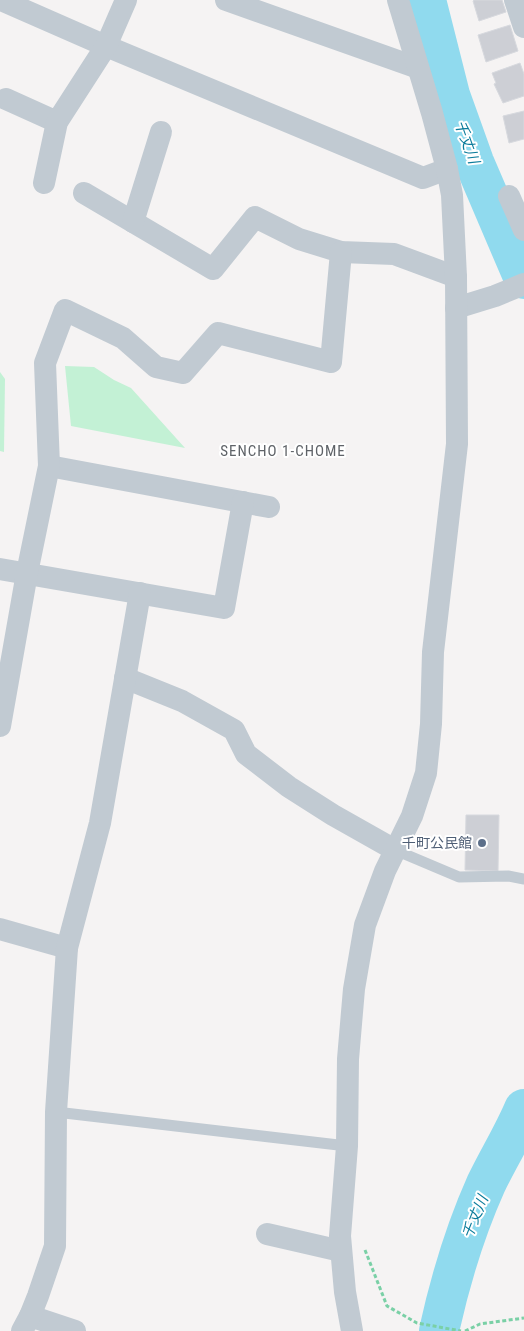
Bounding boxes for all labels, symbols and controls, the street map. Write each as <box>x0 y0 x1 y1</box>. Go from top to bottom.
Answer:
water label: 千丈川 <box>451 118 484 168</box>
district label: SENCHO 1-CHOME <box>220 442 346 460</box>
place label: 千町公民館 <box>402 835 472 851</box>
marker: 千町公民館 <box>476 837 488 849</box>
water label: 千丈川 <box>458 1191 493 1241</box>

